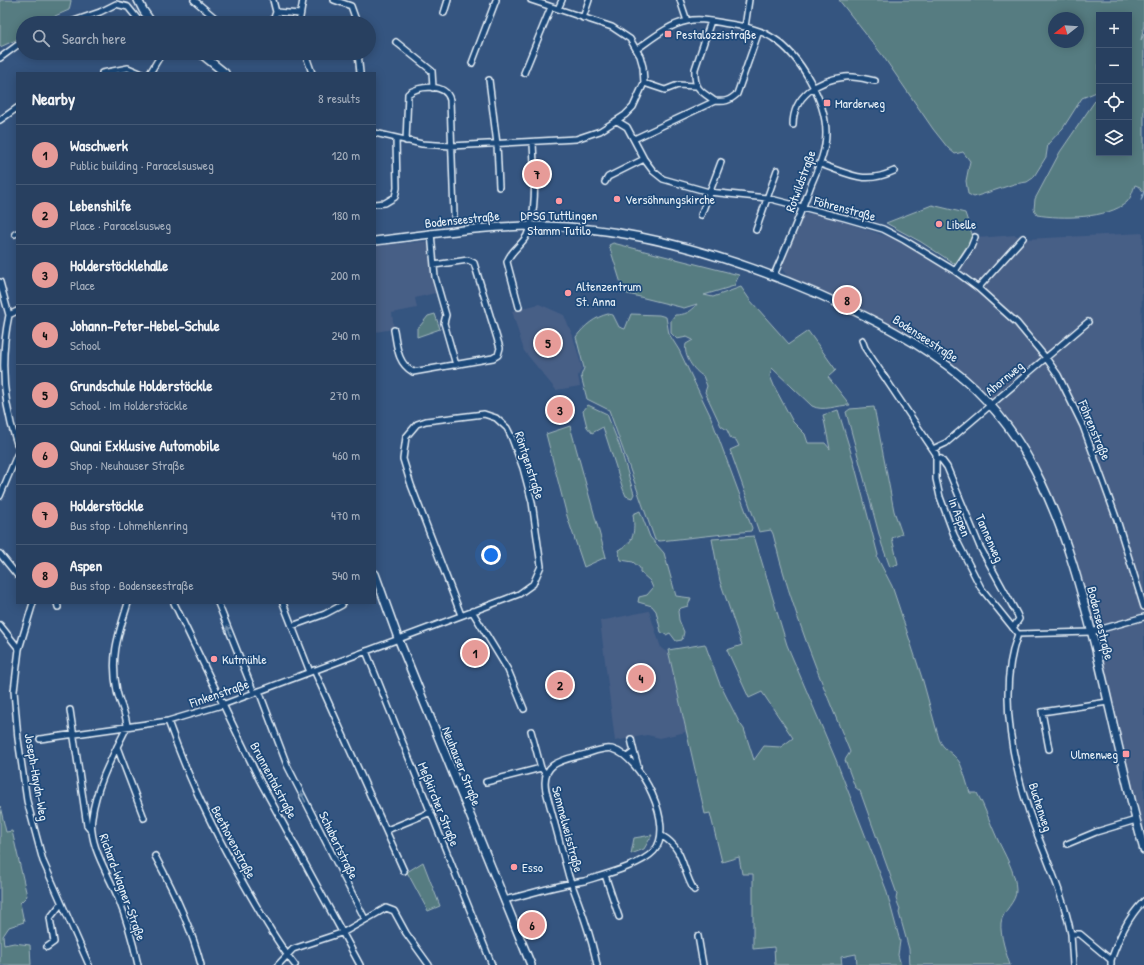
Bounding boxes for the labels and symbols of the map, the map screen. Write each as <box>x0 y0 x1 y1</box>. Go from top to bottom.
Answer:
north arrow <box>1048 12 1084 48</box>
place label: Pestalozzistraße <box>676 25 756 43</box>
marker: Pestalozzistraße <box>663 29 673 39</box>
place label: Marderweg <box>835 94 885 112</box>
marker: Marderweg <box>822 98 832 108</box>
street label: Rotwildstraße <box>780 148 820 214</box>
pin: 7 <box>524 159 550 189</box>
place label: Versöhnungskirche <box>625 190 715 208</box>
street label: Föhrenstraße <box>811 191 878 225</box>
marker: Versöhnungskirche <box>612 194 622 204</box>
marker: DPSG Tuttlingen Stamm Tutilo <box>554 196 564 206</box>
street label: Bodenseestraße <box>424 206 500 232</box>
place label: DPSG Tuttlingen Stamm Tutilo <box>521 206 598 239</box>
place label: Libelle <box>947 215 976 233</box>
marker: Libelle <box>934 219 944 229</box>
place label: Altenzentrum St. Anna <box>576 277 642 310</box>
pin: 8 <box>834 285 860 315</box>
marker: Altenzentrum St. Anna <box>563 288 573 298</box>
street label: Bodenseestraße <box>890 310 962 366</box>
pin: 5 <box>535 328 561 358</box>
street label: Ahornweg <box>981 357 1027 399</box>
pin: 3 <box>547 395 573 425</box>
street label: Föhrenstraße <box>1074 396 1116 463</box>
street label: Röntgenstraße <box>511 429 549 501</box>
street label: In Aspen <box>944 495 976 539</box>
street label: Tannenweg <box>971 511 1009 565</box>
your location <box>481 545 501 565</box>
street label: Bodenseestraße <box>1083 584 1119 662</box>
one-way arrow <box>226 624 232 636</box>
pin: 1 <box>462 638 488 668</box>
place label: Kutmühle <box>222 650 267 668</box>
marker: Kutmühle <box>209 654 219 664</box>
pin: 4 <box>628 663 654 693</box>
pin: 2 <box>547 670 573 700</box>
street label: Finkenstraße <box>186 674 251 712</box>
street label: Neuhauser Straße <box>438 724 486 808</box>
street label: Joseph-Haydn-Weg <box>20 732 54 822</box>
street label: Brunnentalstraße <box>246 739 302 821</box>
place label: Ulmenweg <box>1071 745 1118 763</box>
marker: Ulmenweg <box>1121 749 1131 759</box>
street label: Meßkircher Straße <box>414 759 464 849</box>
street label: Buchenweg <box>1025 780 1057 834</box>
street label: Semmelweisstraße <box>548 784 588 874</box>
one-way arrow <box>300 791 306 803</box>
street label: Beethovenstraße <box>207 802 261 882</box>
street label: Schubertstraße <box>315 808 363 882</box>
street label: Richard-Wagner-Straße <box>95 831 151 943</box>
place label: Esso <box>522 858 543 876</box>
marker: Esso <box>509 862 519 872</box>
pin: 6 <box>519 910 545 940</box>

